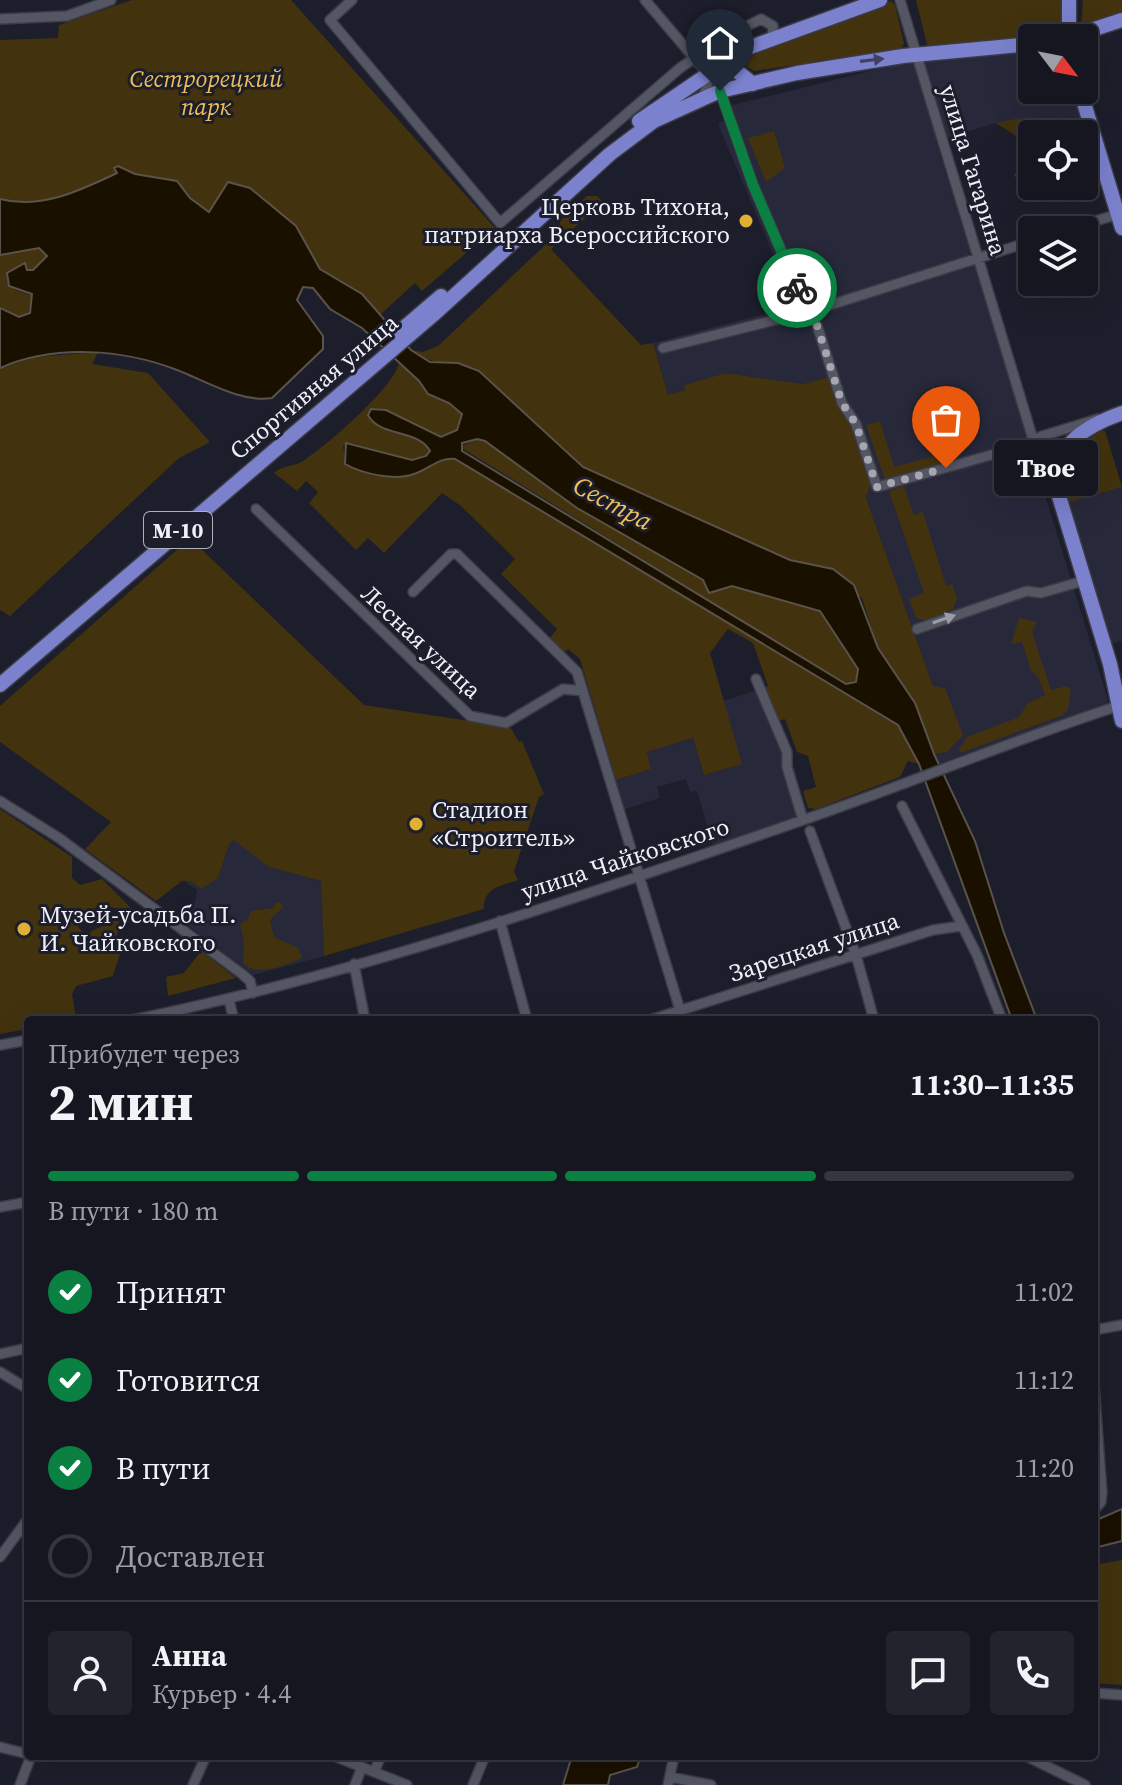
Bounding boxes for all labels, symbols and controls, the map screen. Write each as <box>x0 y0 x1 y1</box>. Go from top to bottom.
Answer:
pin <box>686 9 754 91</box>
icon: home <box>698 21 742 65</box>
north arrow <box>1018 24 1098 104</box>
map controls <box>1018 24 1098 296</box>
one-way arrow <box>860 53 885 66</box>
park label: Сестрорецкий парк <box>130 62 283 123</box>
street label: улица Гагарина <box>932 80 1015 260</box>
button: locate <box>1018 120 1098 200</box>
place label: Церковь Тихона, патриарха Всероссийского <box>424 190 730 251</box>
marker: Церковь Тихона, патриарха Всероссийского <box>737 212 755 230</box>
button: layers <box>1018 216 1098 296</box>
courier <box>757 248 837 328</box>
icon: bike <box>775 266 819 310</box>
street label: Спортивная улица <box>222 306 406 467</box>
pin <box>912 386 980 468</box>
icon: bag <box>924 398 968 442</box>
callout: Твое <box>994 440 1098 496</box>
text: Твое <box>1017 450 1075 486</box>
water label: Сестра <box>567 467 659 539</box>
road number: М-10 <box>144 512 212 548</box>
street label: Лесная улица <box>354 577 489 707</box>
one-way arrow <box>932 613 956 625</box>
place label: Стадион «Строитель» <box>432 793 575 854</box>
street label: улица Чайковского <box>517 809 733 908</box>
marker: Стадион «Строитель» <box>407 815 425 833</box>
place label: Музей-усадьба П. И. Чайковского <box>40 898 236 959</box>
street label: Зарецкая улица <box>725 903 904 990</box>
marker: Музей-усадьба П. И. Чайковского <box>15 920 33 938</box>
text: Прибудет через <box>48 1036 240 1072</box>
text: 11:30–11:35 <box>910 1064 1074 1105</box>
text: 2 мин <box>48 1066 193 1137</box>
text: В пути · 180 m <box>48 1193 218 1229</box>
icon: check <box>48 1270 92 1314</box>
text: Принят <box>116 1272 226 1313</box>
text: 11:02 <box>1014 1274 1074 1310</box>
icon: check <box>48 1358 92 1402</box>
text: Готовится <box>116 1360 260 1401</box>
text: 11:12 <box>1014 1362 1074 1398</box>
icon: check <box>48 1446 92 1490</box>
text: В пути <box>116 1448 211 1489</box>
text: 11:20 <box>1014 1450 1074 1486</box>
text: Доставлен <box>116 1536 265 1577</box>
button: person <box>48 1631 132 1715</box>
button: chat <box>886 1631 970 1715</box>
button: phone <box>990 1631 1074 1715</box>
text: Анна <box>152 1635 227 1676</box>
text: Курьер · 4.4 <box>152 1676 291 1712</box>

